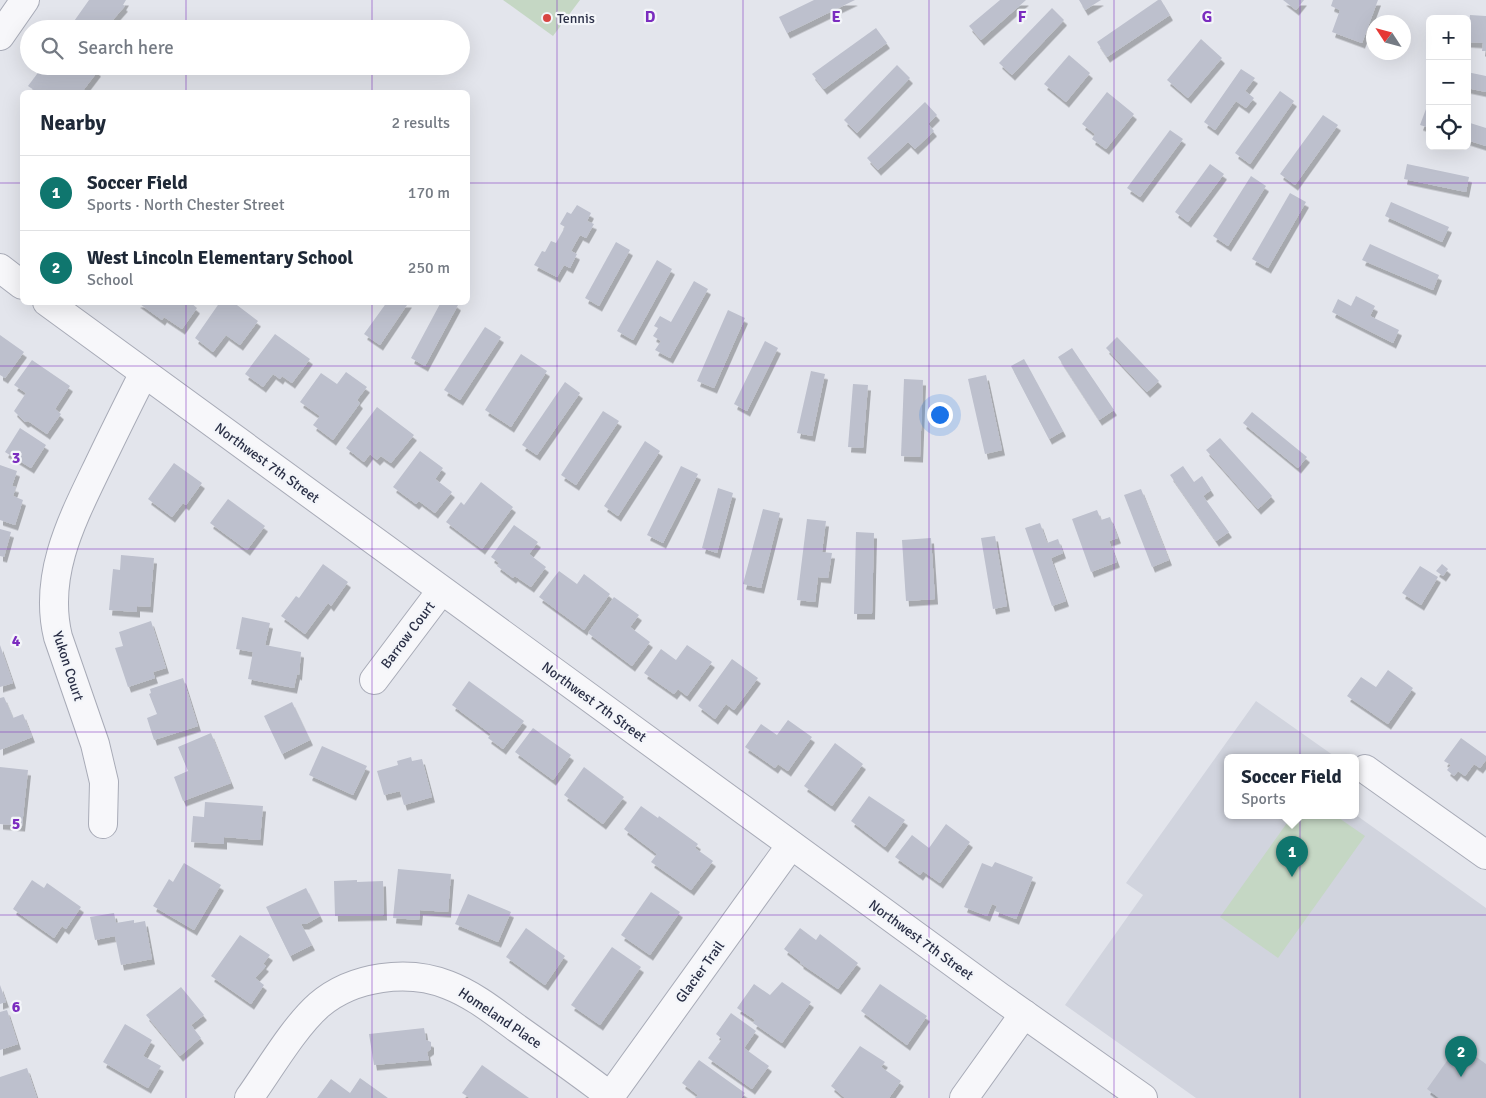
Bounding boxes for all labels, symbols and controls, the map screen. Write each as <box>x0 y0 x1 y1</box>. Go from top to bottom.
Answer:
text: D <box>645 7 656 27</box>
text: E <box>831 7 841 27</box>
text: F <box>1018 7 1027 27</box>
text: G <box>1202 7 1212 27</box>
place label: Tennis <box>557 10 595 27</box>
marker: Tennis <box>541 12 553 24</box>
north arrow <box>1366 15 1411 60</box>
map controls <box>1426 15 1471 150</box>
button: + <box>1426 15 1471 60</box>
search box <box>20 20 470 75</box>
icon: search <box>38 34 66 62</box>
text: Search here <box>78 36 174 60</box>
button: − <box>1426 60 1471 105</box>
button: locate <box>1426 105 1471 150</box>
text: Nearby <box>40 110 106 136</box>
text: 2 results <box>391 113 450 133</box>
text: Soccer Field <box>87 171 188 195</box>
text: 1 <box>52 183 60 203</box>
text: 170 m <box>408 183 450 203</box>
text: Sports · North Chester Street <box>87 195 285 215</box>
text: West Lincoln Elementary School <box>87 246 353 270</box>
text: 2 <box>52 258 60 278</box>
text: 250 m <box>408 258 450 278</box>
text: School <box>87 270 133 290</box>
your location <box>927 402 953 428</box>
street label: Northwest 7th Street <box>211 419 323 507</box>
text: 3 <box>12 448 20 468</box>
street label: Barrow Court <box>377 598 439 672</box>
street label: Yukon Court <box>49 629 87 703</box>
text: 4 <box>12 631 21 651</box>
street label: Northwest 7th Street <box>538 658 650 746</box>
popup <box>1224 754 1359 819</box>
text: Soccer Field <box>1241 765 1342 789</box>
text: Sports <box>1241 789 1286 809</box>
text: 5 <box>12 814 20 834</box>
pin: 1 <box>1276 836 1308 877</box>
street label: Northwest 7th Street <box>865 896 977 984</box>
street label: Glacier Trail <box>672 938 728 1006</box>
street label: Homeland Place <box>455 984 545 1052</box>
text: 6 <box>12 997 21 1017</box>
pin: 2 <box>1445 1036 1477 1077</box>

